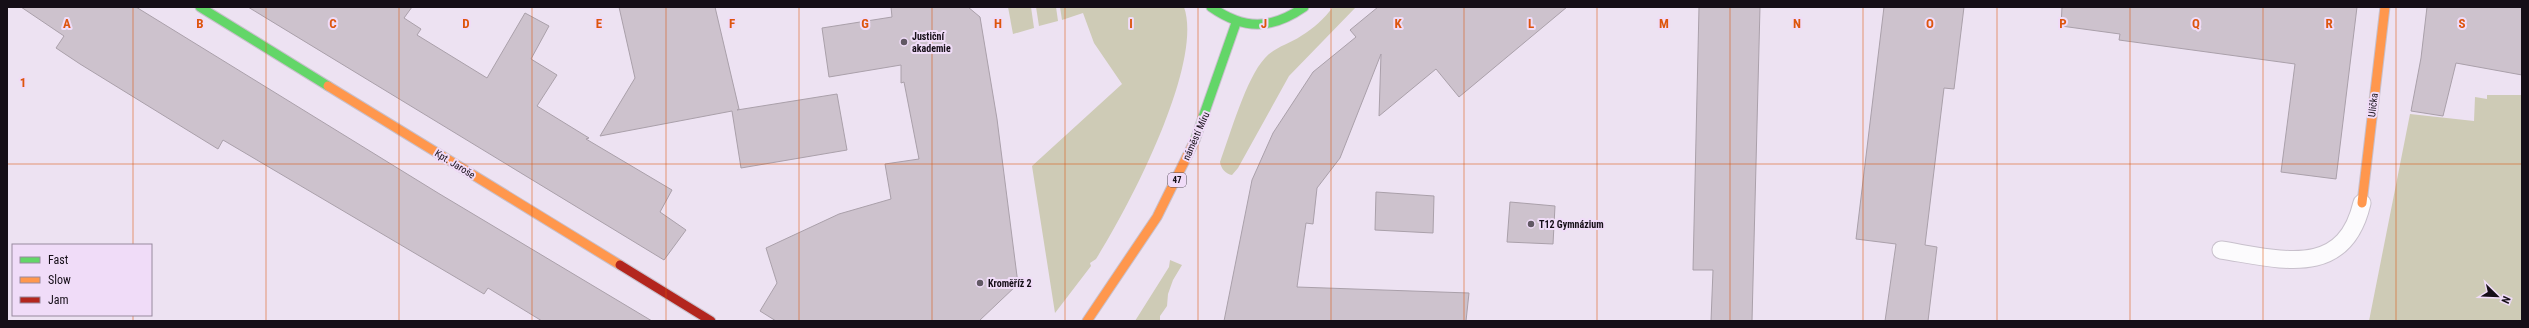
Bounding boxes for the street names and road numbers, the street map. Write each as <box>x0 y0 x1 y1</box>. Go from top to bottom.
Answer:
street label: Ulička <box>2366 92 2380 118</box>
street label: náměstí Míru <box>1180 110 1212 162</box>
street label: Kpt. Jaroše <box>433 147 477 181</box>
road number: 47 <box>1168 173 1186 187</box>

